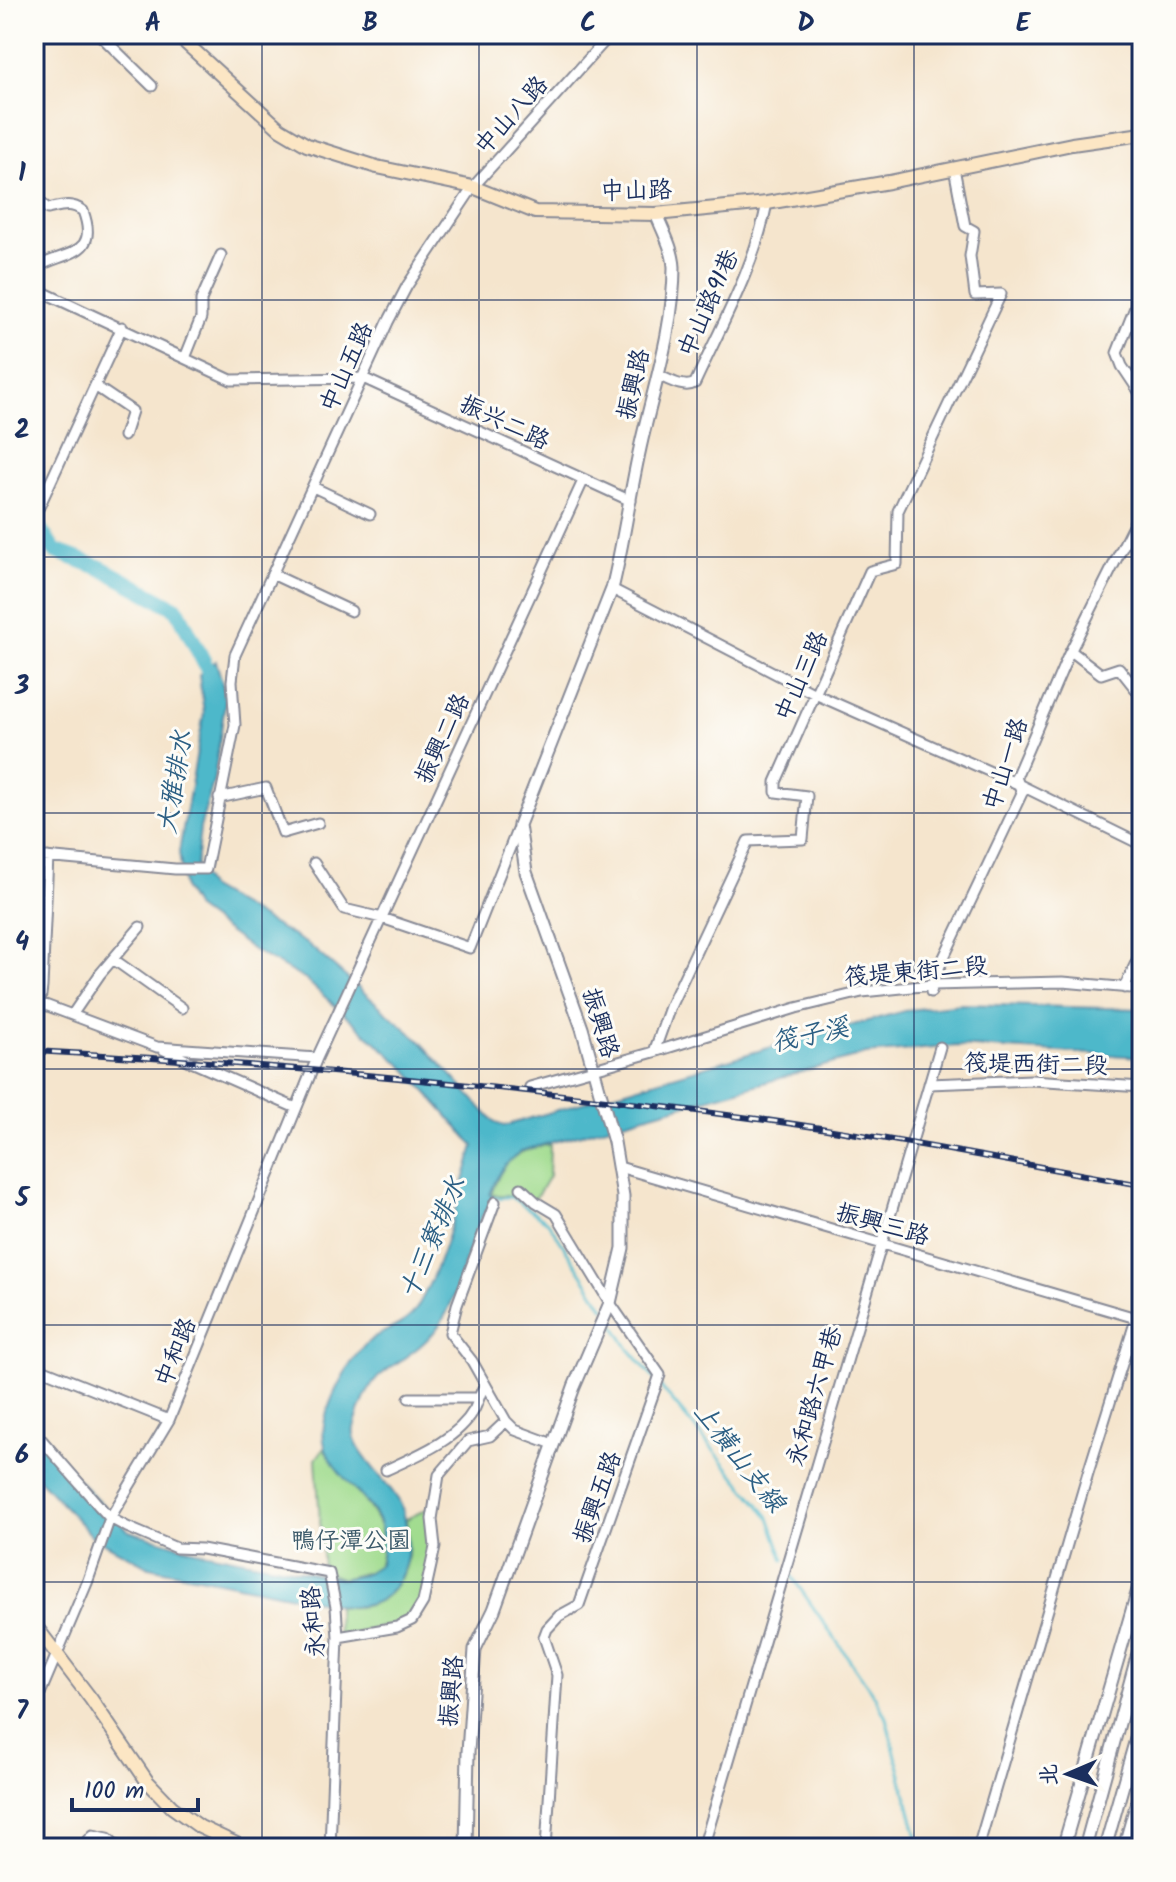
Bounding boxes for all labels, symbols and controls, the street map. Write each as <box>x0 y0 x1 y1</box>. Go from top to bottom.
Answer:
text: A <box>145 3 161 45</box>
text: B <box>362 3 378 45</box>
text: C <box>580 3 596 45</box>
text: D <box>797 3 815 45</box>
text: E <box>1016 3 1032 45</box>
street label: 中山八路 <box>466 67 559 165</box>
text: 1 <box>18 153 26 195</box>
street label: 中山路 <box>600 171 672 212</box>
street label: 中山路91巷 <box>668 243 751 364</box>
street label: 中山五路 <box>310 316 385 419</box>
street label: 振興路 <box>607 345 662 424</box>
street label: 振兴二路 <box>453 385 556 461</box>
text: 2 <box>14 410 30 452</box>
street label: 中山三路 <box>765 625 840 728</box>
text: 3 <box>14 666 29 708</box>
street label: 振興二路 <box>405 687 481 790</box>
street label: 中山一路 <box>973 713 1040 816</box>
water label: 大雅排水 <box>147 727 205 837</box>
text: 4 <box>15 922 29 964</box>
street label: 筏堤東街二段 <box>843 947 990 998</box>
street label: 振興路 <box>570 983 629 1064</box>
water label: 筏子溪 <box>768 1007 855 1065</box>
street label: 筏堤西街二段 <box>964 1045 1108 1086</box>
water label: 十三寮排水 <box>389 1170 479 1307</box>
text: 5 <box>14 1178 30 1220</box>
street label: 振興三路 <box>831 1193 934 1257</box>
street label: 中和路 <box>145 1312 208 1393</box>
street label: 永和路六甲巷 <box>777 1322 854 1471</box>
water label: 上橫山支線 <box>682 1394 796 1524</box>
text: 6 <box>15 1435 29 1477</box>
street label: 振興五路 <box>564 1446 633 1549</box>
park label: 鴨仔潭公園 <box>291 1522 411 1561</box>
street label: 永和路 <box>292 1584 337 1659</box>
street label: 振興路 <box>430 1654 475 1729</box>
text: 7 <box>16 1691 29 1733</box>
north arrow <box>1028 1734 1108 1814</box>
scale bar <box>72 1762 198 1812</box>
text: 北 <box>1033 1763 1068 1786</box>
text: 100 m <box>84 1772 144 1811</box>

